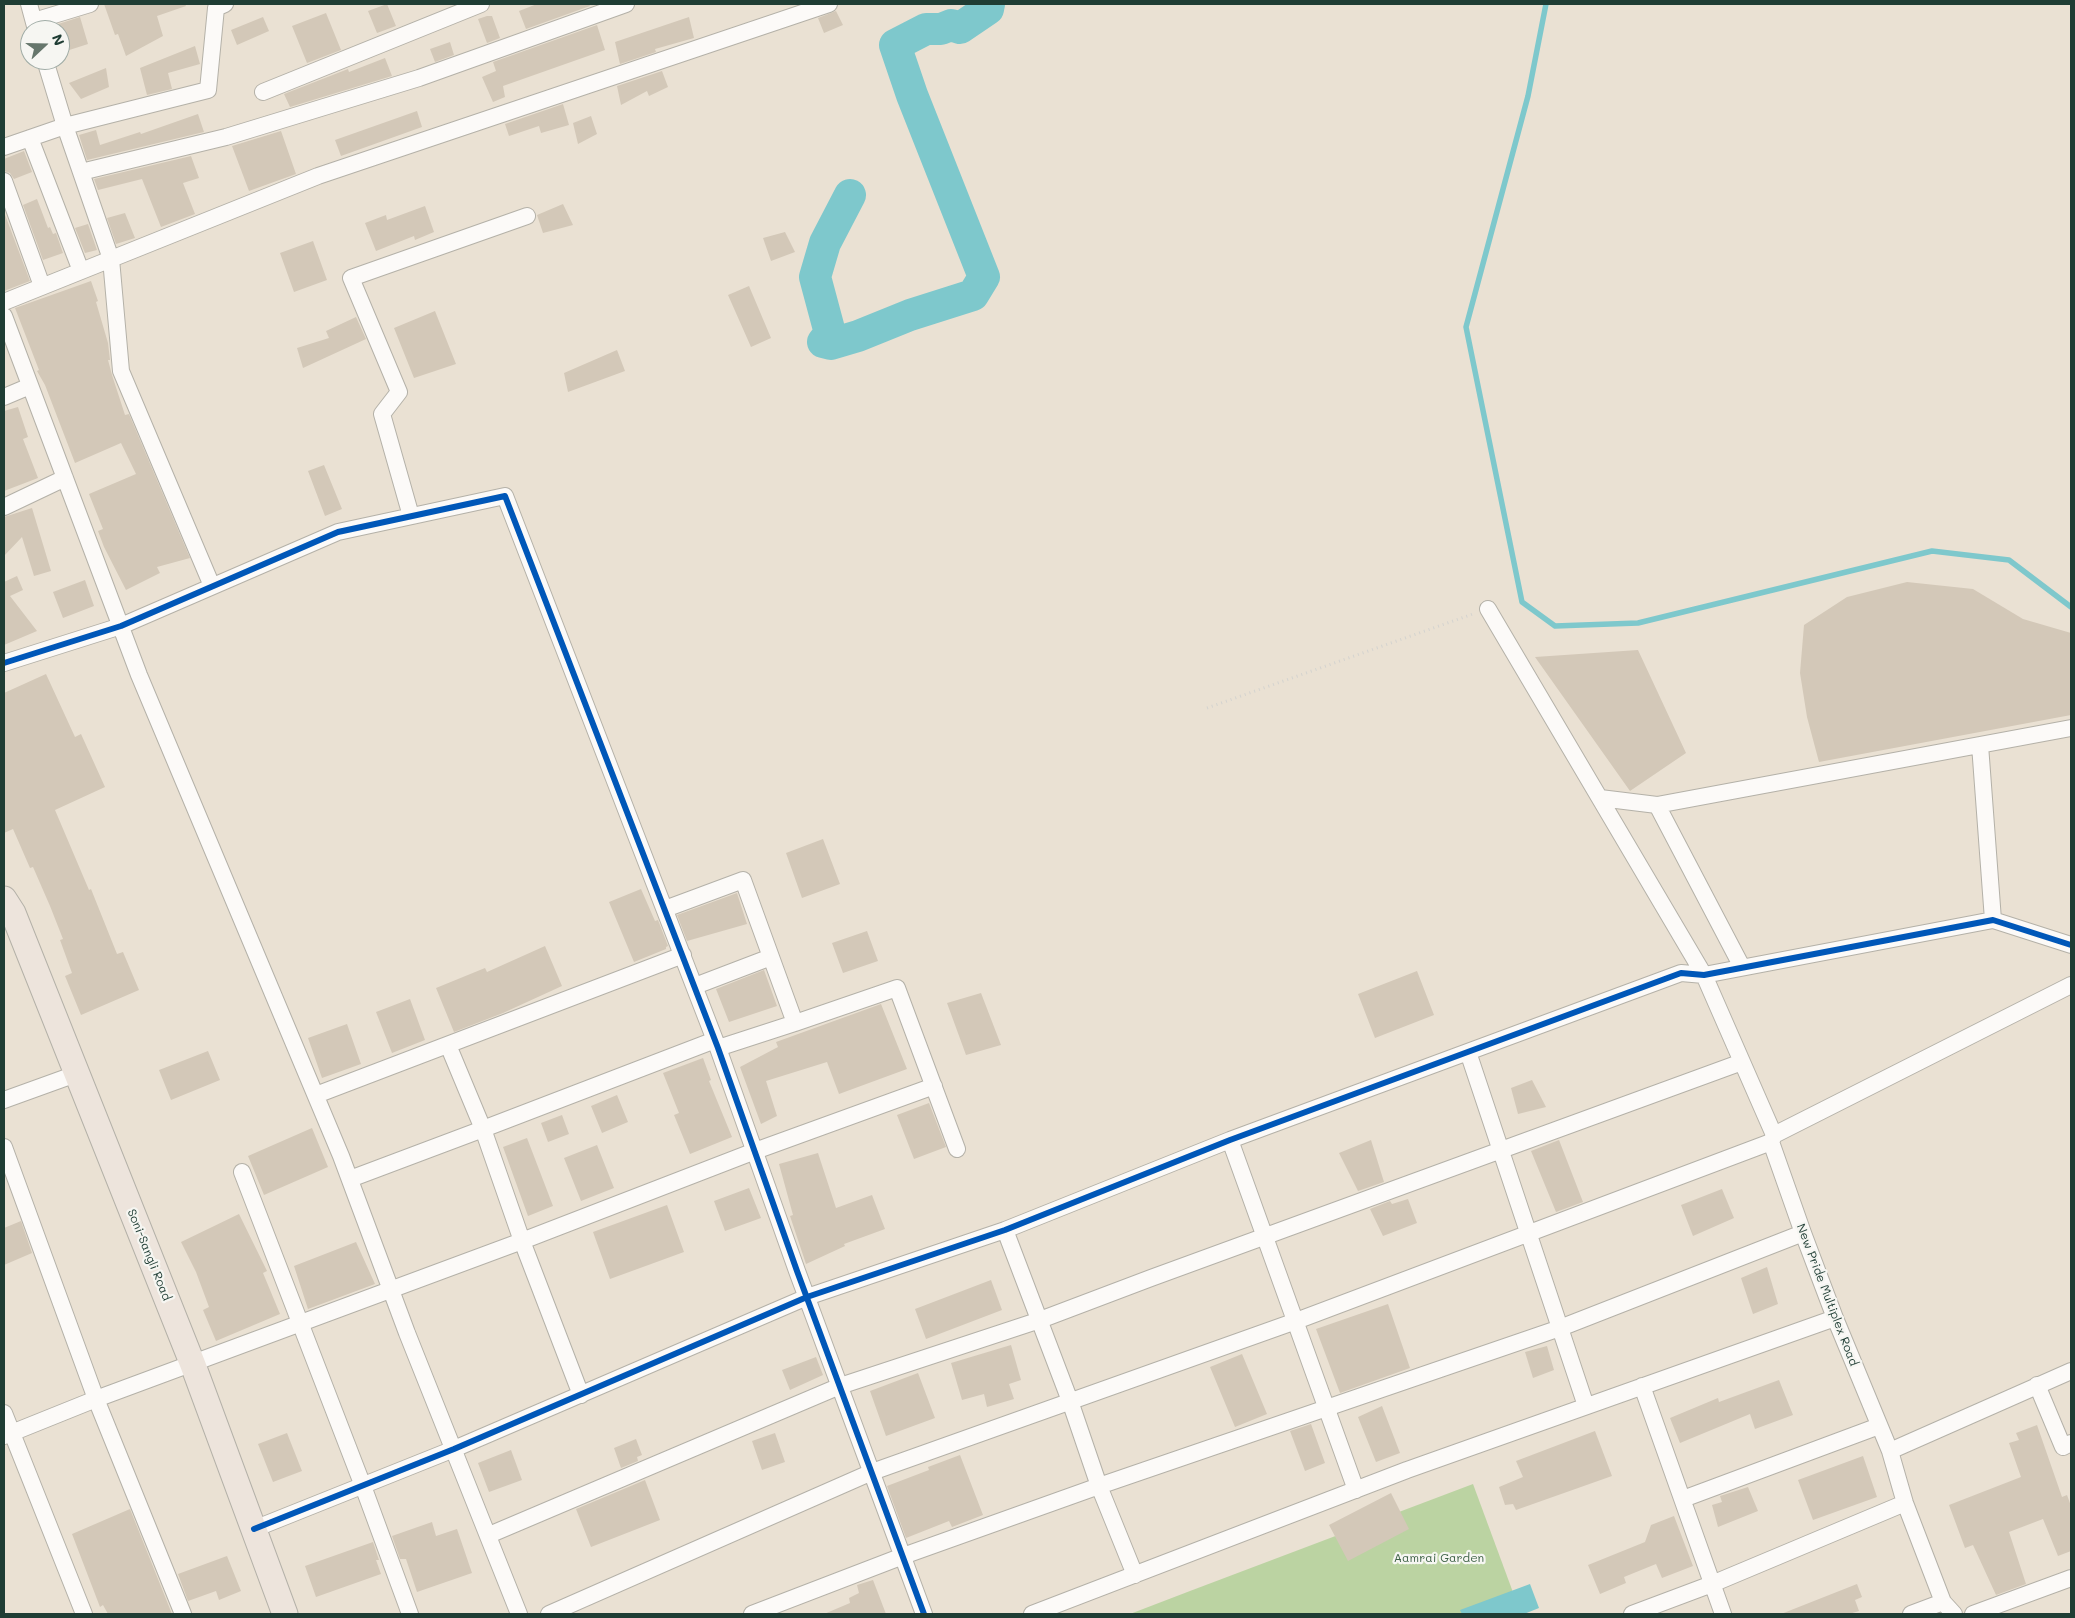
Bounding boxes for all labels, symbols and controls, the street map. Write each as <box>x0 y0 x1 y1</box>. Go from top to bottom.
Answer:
north arrow <box>20 20 70 70</box>
text: N <box>48 31 69 48</box>
street label: Soni-Sangli Road <box>124 1207 174 1303</box>
street label: New Pride Multiplex Road <box>1793 1222 1861 1368</box>
park label: Aamrai Garden <box>1394 1551 1484 1565</box>

